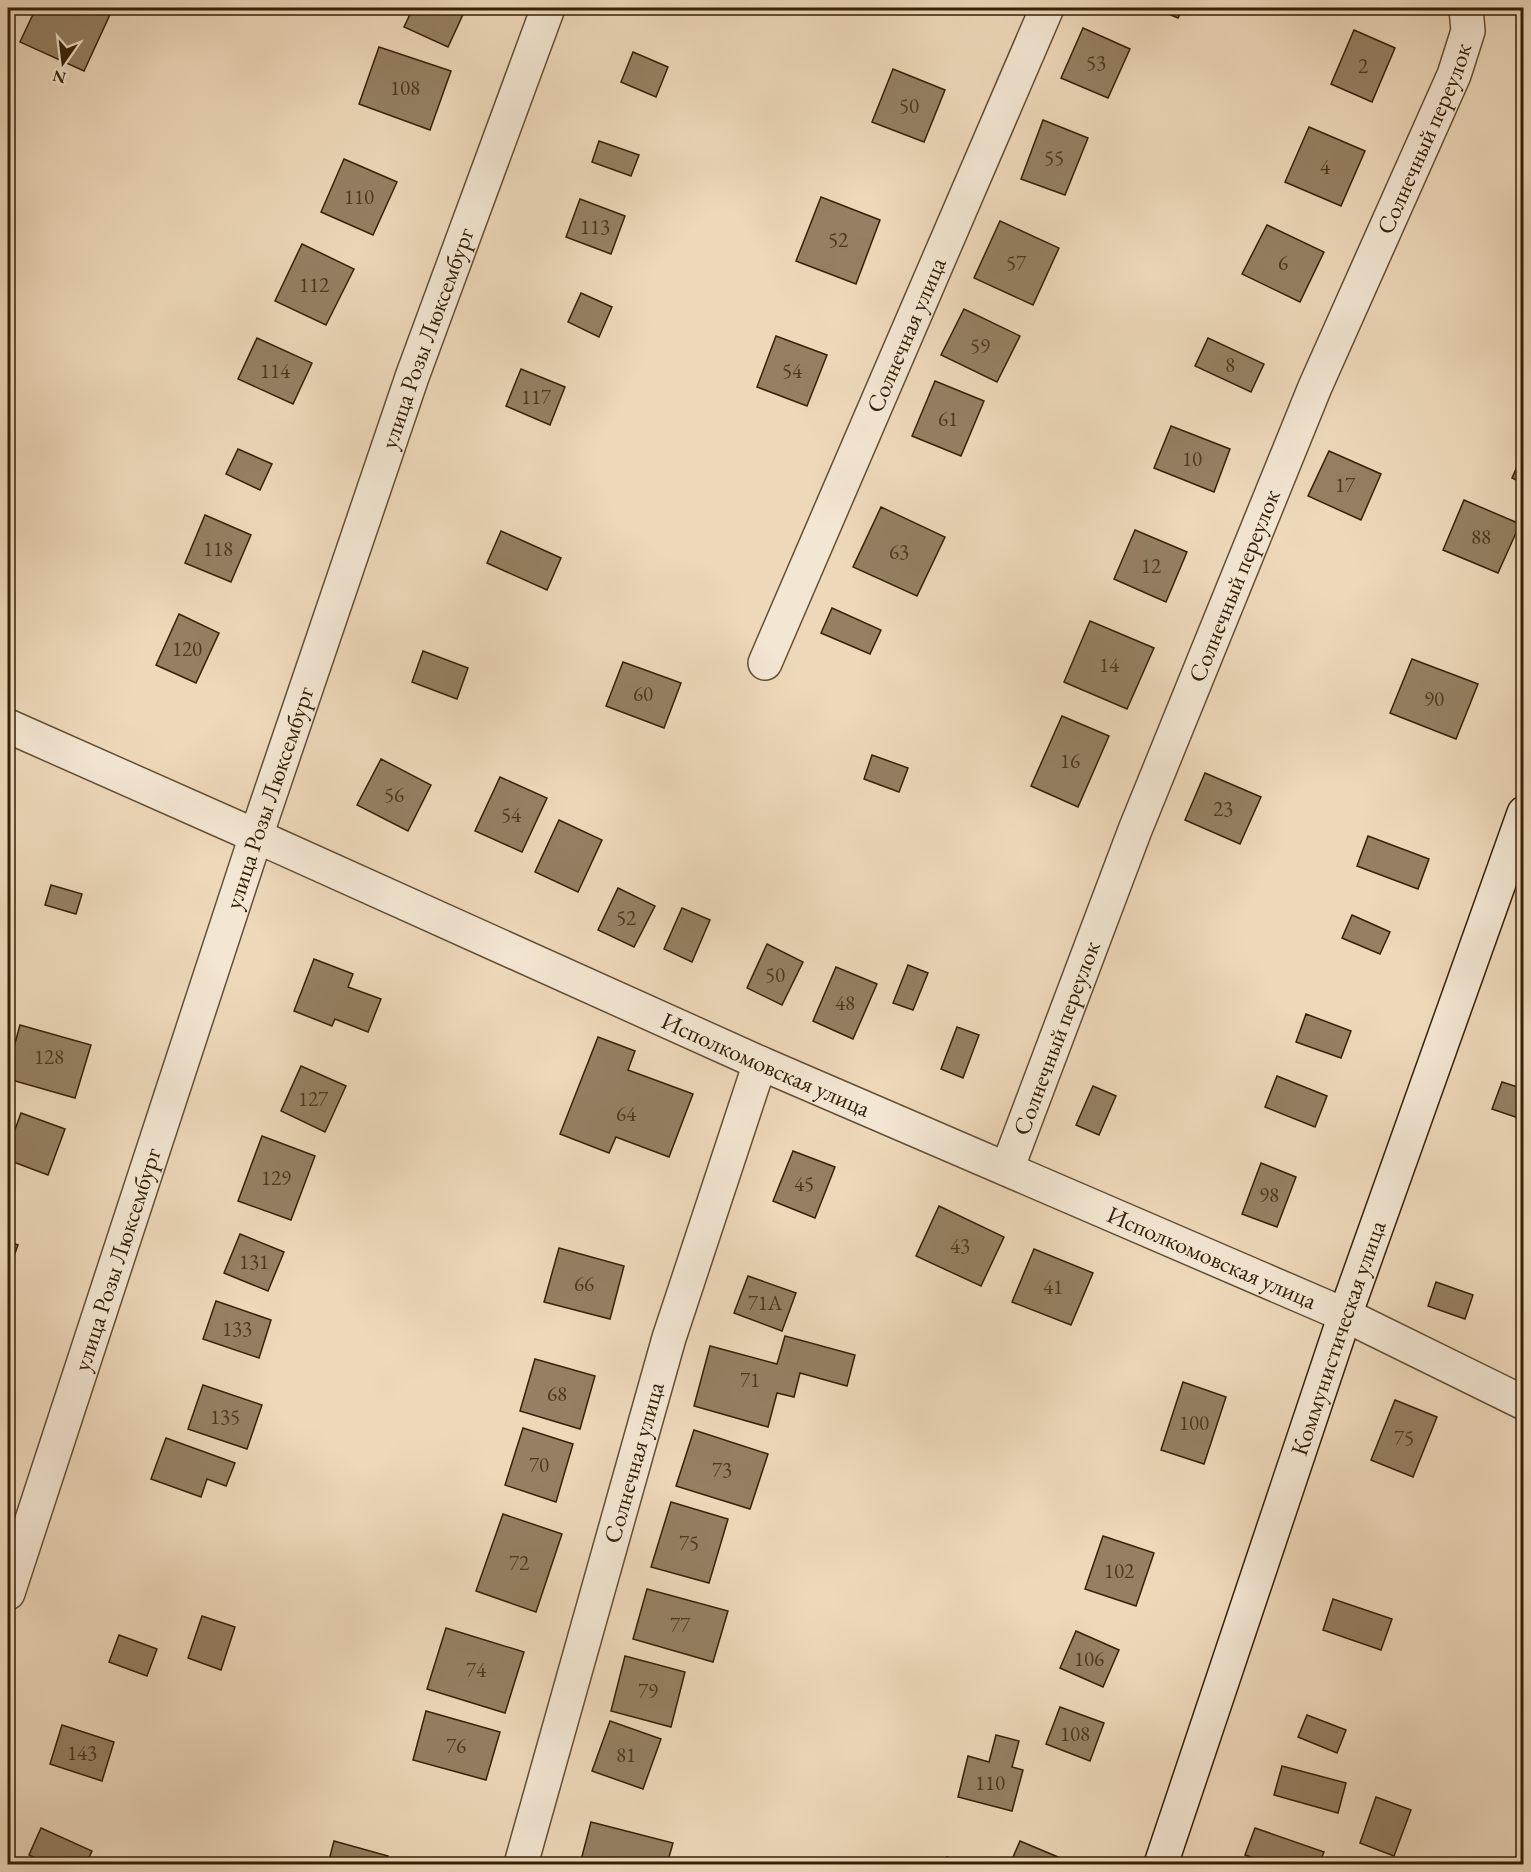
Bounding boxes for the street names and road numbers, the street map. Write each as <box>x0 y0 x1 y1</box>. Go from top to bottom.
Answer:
street label: Солнечный переулок <box>1369 39 1478 239</box>
street label: улица Розы Люксембург <box>373 223 481 453</box>
street label: Солнечная улица <box>859 252 953 417</box>
street label: Солнечный переулок <box>1181 484 1287 687</box>
street label: улица Розы Люксембург <box>217 682 321 913</box>
street label: Солнечный переулок <box>1005 936 1107 1139</box>
street label: Исполкомовская улица <box>657 1005 876 1124</box>
street label: улица Розы Люксембург <box>66 1143 168 1375</box>
street label: Исполкомовская улица <box>1103 1198 1322 1316</box>
street label: Коммунистическая улица <box>1283 1216 1393 1459</box>
street label: Солнечная улица <box>596 1378 671 1547</box>

